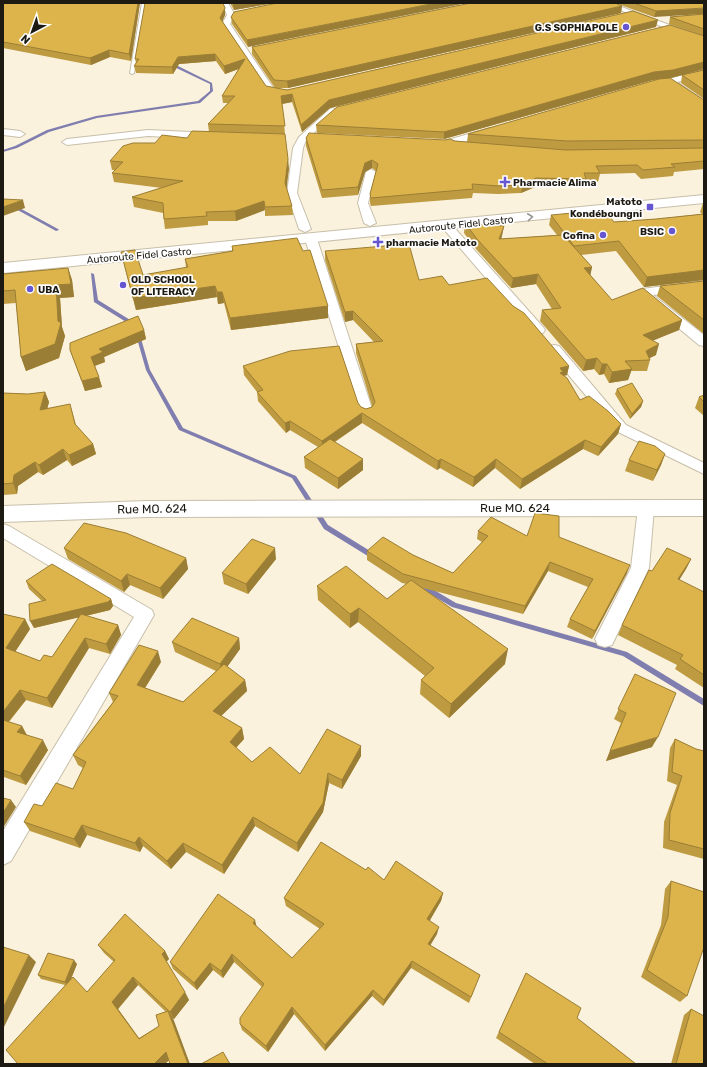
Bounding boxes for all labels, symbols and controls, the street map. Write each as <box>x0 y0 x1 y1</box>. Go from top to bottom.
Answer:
north arrow <box>12 12 52 52</box>
place label: G.S SOPHIAPOLE <box>535 22 618 34</box>
marker: G.S SOPHIAPOLE <box>621 22 631 32</box>
text: N <box>18 32 33 47</box>
marker: Pharmacie Alima <box>500 177 510 187</box>
place label: Pharmacie Alima <box>513 177 596 189</box>
place label: Matoto Kondéboungni <box>570 196 642 220</box>
marker: Matoto Kondéboungni <box>645 202 655 212</box>
one-way arrow <box>527 213 533 222</box>
street label: Autoroute Fidel Castro <box>408 214 514 236</box>
place label: BSIC <box>640 226 664 238</box>
marker: BSIC <box>667 226 677 236</box>
place label: Cofina <box>563 230 595 242</box>
marker: Cofina <box>598 230 608 240</box>
marker: pharmacie Matoto <box>373 237 383 247</box>
place label: pharmacie Matoto <box>386 237 477 249</box>
street label: Autoroute Fidel Castro <box>86 245 192 267</box>
place label: OLD SCHOOL OF LITERACY <box>131 274 196 298</box>
marker: OLD SCHOOL OF LITERACY <box>118 280 128 290</box>
marker: UBA <box>25 284 35 294</box>
place label: UBA <box>38 284 60 296</box>
street label: Rue MO. 624 <box>117 501 188 517</box>
street label: Rue MO. 624 <box>480 501 550 515</box>

